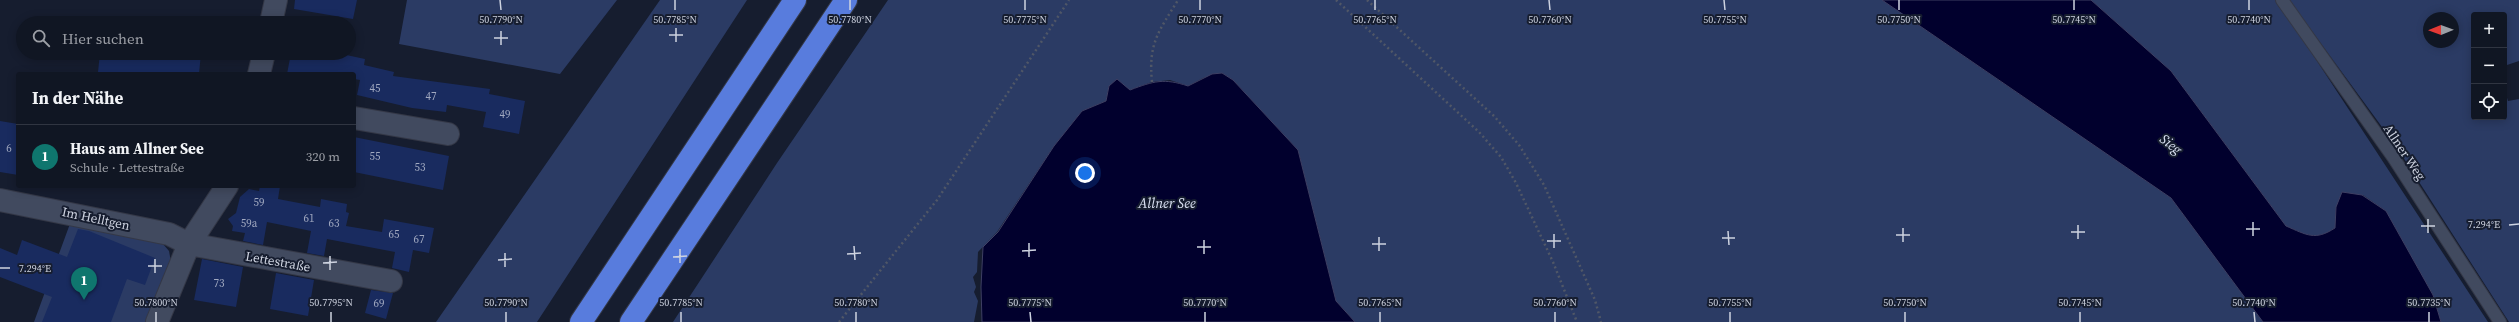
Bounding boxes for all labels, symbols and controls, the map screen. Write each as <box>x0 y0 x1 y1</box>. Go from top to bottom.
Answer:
north arrow <box>2423 12 2459 48</box>
map controls <box>2471 12 2507 120</box>
button: + <box>2471 12 2507 48</box>
text: 50.7790°N <box>479 13 523 26</box>
text: 50.7785°N <box>653 13 697 26</box>
text: 50.7780°N <box>828 13 872 26</box>
text: 50.7775°N <box>1003 13 1047 26</box>
text: 50.7770°N <box>1178 13 1222 26</box>
text: 50.7765°N <box>1353 13 1397 26</box>
text: 50.7760°N <box>1528 13 1572 26</box>
text: 50.7755°N <box>1703 13 1747 26</box>
text: 50.7750°N <box>1877 13 1921 26</box>
text: 50.7745°N <box>2052 13 2096 26</box>
text: 50.7740°N <box>2227 13 2271 26</box>
search box <box>16 16 356 60</box>
icon: search <box>30 27 52 49</box>
text: Hier suchen <box>62 28 144 49</box>
button: − <box>2471 48 2507 84</box>
house number: 45 <box>370 81 381 96</box>
button: locate <box>2471 84 2507 120</box>
text: In der Nähe <box>32 86 123 110</box>
house number: 47 <box>426 89 437 104</box>
house number: 49 <box>500 107 511 122</box>
street label: Allner Weg <box>2380 121 2430 184</box>
water label: Sieg <box>2156 129 2187 160</box>
text: Haus am Allner See <box>70 138 204 159</box>
house number: 6 <box>6 141 12 156</box>
text: 1 <box>41 148 49 165</box>
text: 320 m <box>306 148 340 165</box>
house number: 55 <box>370 149 381 164</box>
text: Schule · Lettestraße <box>70 159 184 176</box>
house number: 53 <box>415 160 426 175</box>
your location <box>1075 163 1095 183</box>
water label: Allner See <box>1137 193 1196 213</box>
house number: 59 <box>254 195 265 210</box>
street label: Im Helltgen <box>60 203 132 234</box>
house number: 61 <box>304 211 315 226</box>
house number: 59a <box>241 216 258 231</box>
house number: 63 <box>329 216 340 231</box>
text: 7.294°E <box>2468 218 2500 231</box>
house number: 65 <box>389 227 400 242</box>
house number: 67 <box>414 232 425 247</box>
street label: Lettestraße <box>244 247 312 276</box>
text: 7.294°E <box>19 262 51 275</box>
pin: 1 <box>71 267 97 300</box>
house number: 73 <box>214 276 225 291</box>
text: 50.7800°N <box>134 296 178 309</box>
text: 50.7795°N <box>309 296 353 309</box>
house number: 69 <box>374 296 385 311</box>
text: 50.7790°N <box>484 296 528 309</box>
text: 50.7785°N <box>659 296 703 309</box>
text: 50.7780°N <box>834 296 878 309</box>
text: 50.7775°N <box>1008 296 1052 309</box>
text: 50.7770°N <box>1183 296 1227 309</box>
text: 50.7765°N <box>1358 296 1402 309</box>
text: 50.7760°N <box>1533 296 1577 309</box>
text: 50.7755°N <box>1708 296 1752 309</box>
text: 50.7750°N <box>1883 296 1927 309</box>
text: 50.7745°N <box>2058 296 2102 309</box>
text: 50.7740°N <box>2232 296 2276 309</box>
text: 50.7735°N <box>2407 296 2451 309</box>

